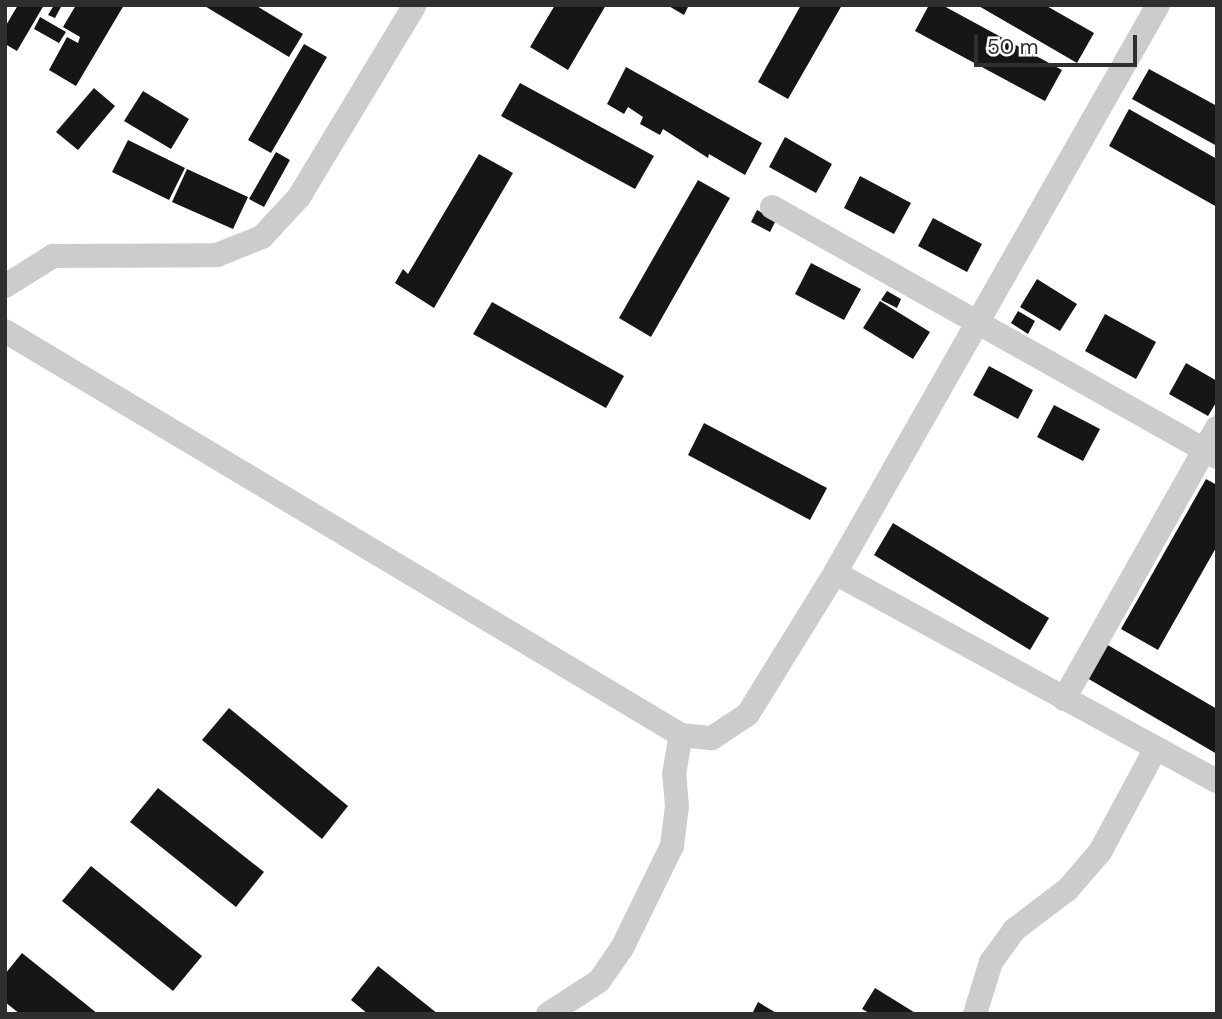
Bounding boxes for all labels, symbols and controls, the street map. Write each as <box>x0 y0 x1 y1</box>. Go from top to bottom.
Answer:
scale bar <box>977 21 1140 65</box>
text: 50 m <box>987 33 1038 61</box>

